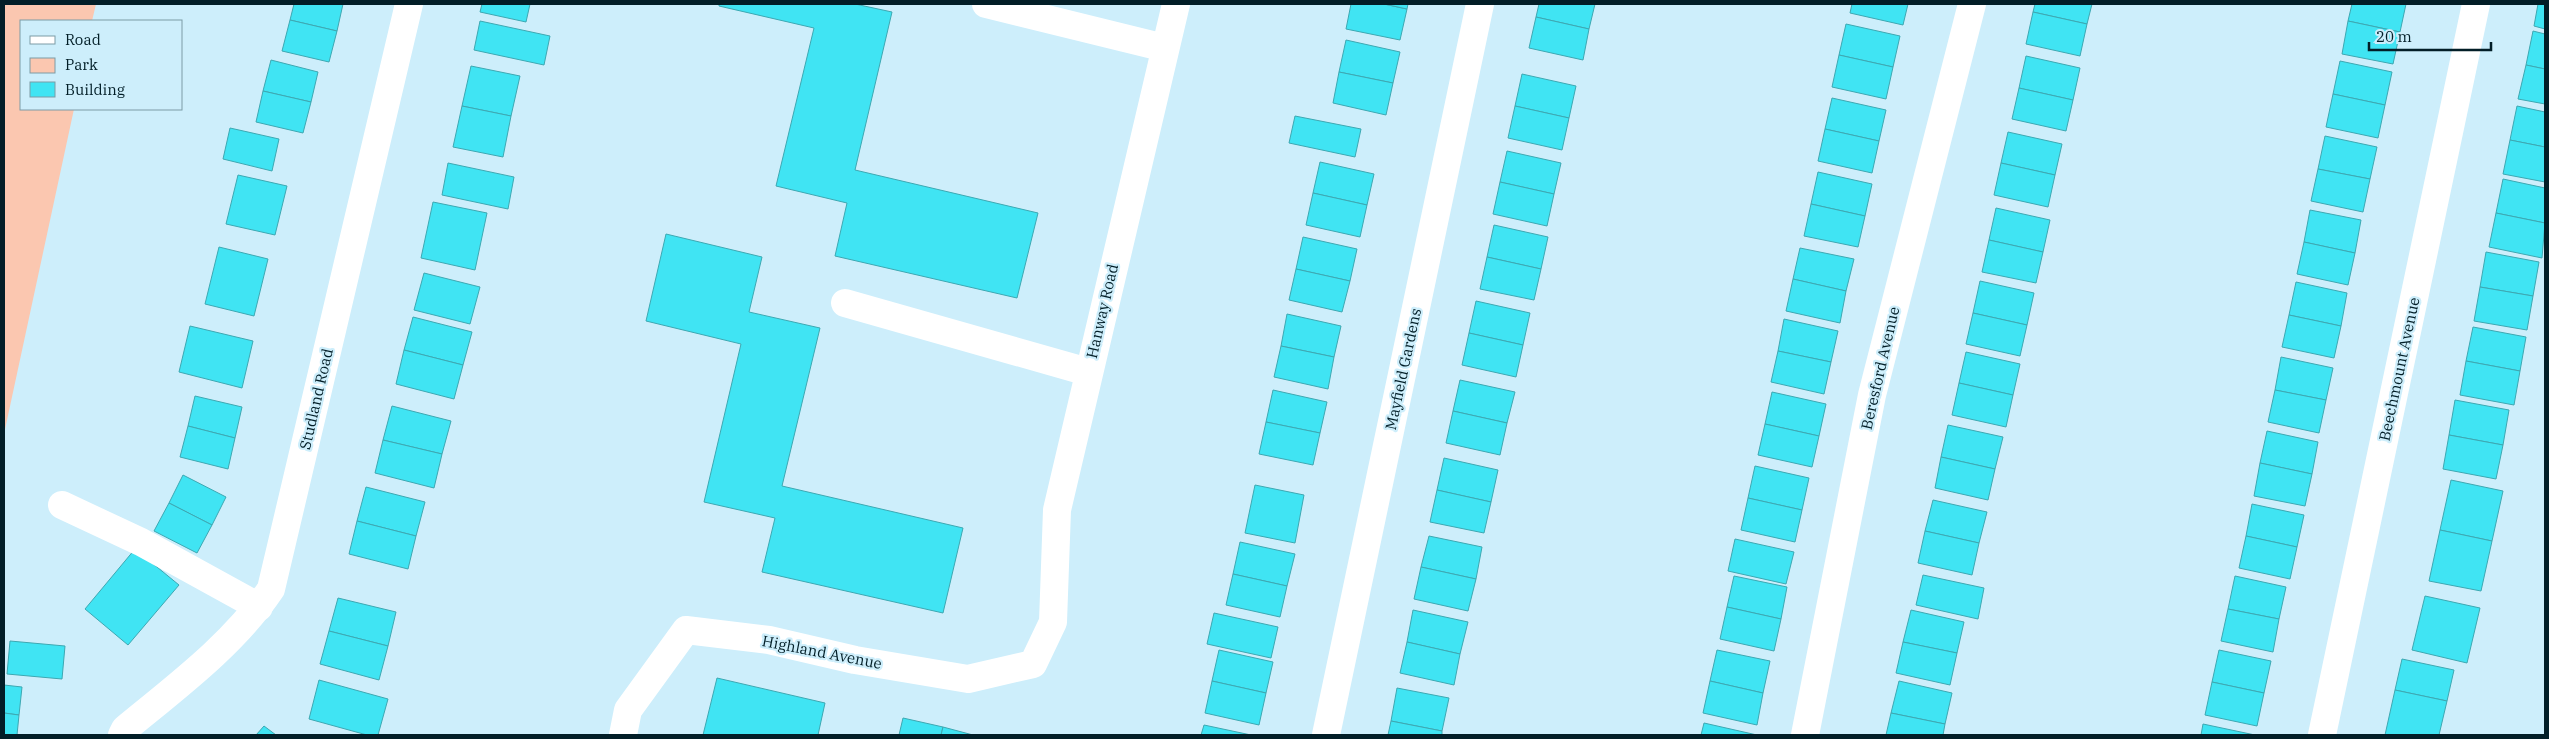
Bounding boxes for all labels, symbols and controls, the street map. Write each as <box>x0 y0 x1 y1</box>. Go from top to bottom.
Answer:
legend <box>20 20 182 110</box>
scale bar <box>2369 20 2492 52</box>
text: 20 m <box>2376 27 2412 46</box>
text: Road <box>65 30 101 49</box>
text: Park <box>65 55 98 74</box>
text: Building <box>65 80 125 99</box>
street label: Hanway Road <box>1082 262 1122 360</box>
street label: Beechmount Avenue <box>2374 295 2424 443</box>
street label: Beresford Avenue <box>1857 305 1903 431</box>
street label: Mayfield Gardens <box>1381 307 1425 431</box>
street label: Studland Road <box>295 347 337 451</box>
street label: Highland Avenue <box>760 631 884 673</box>

